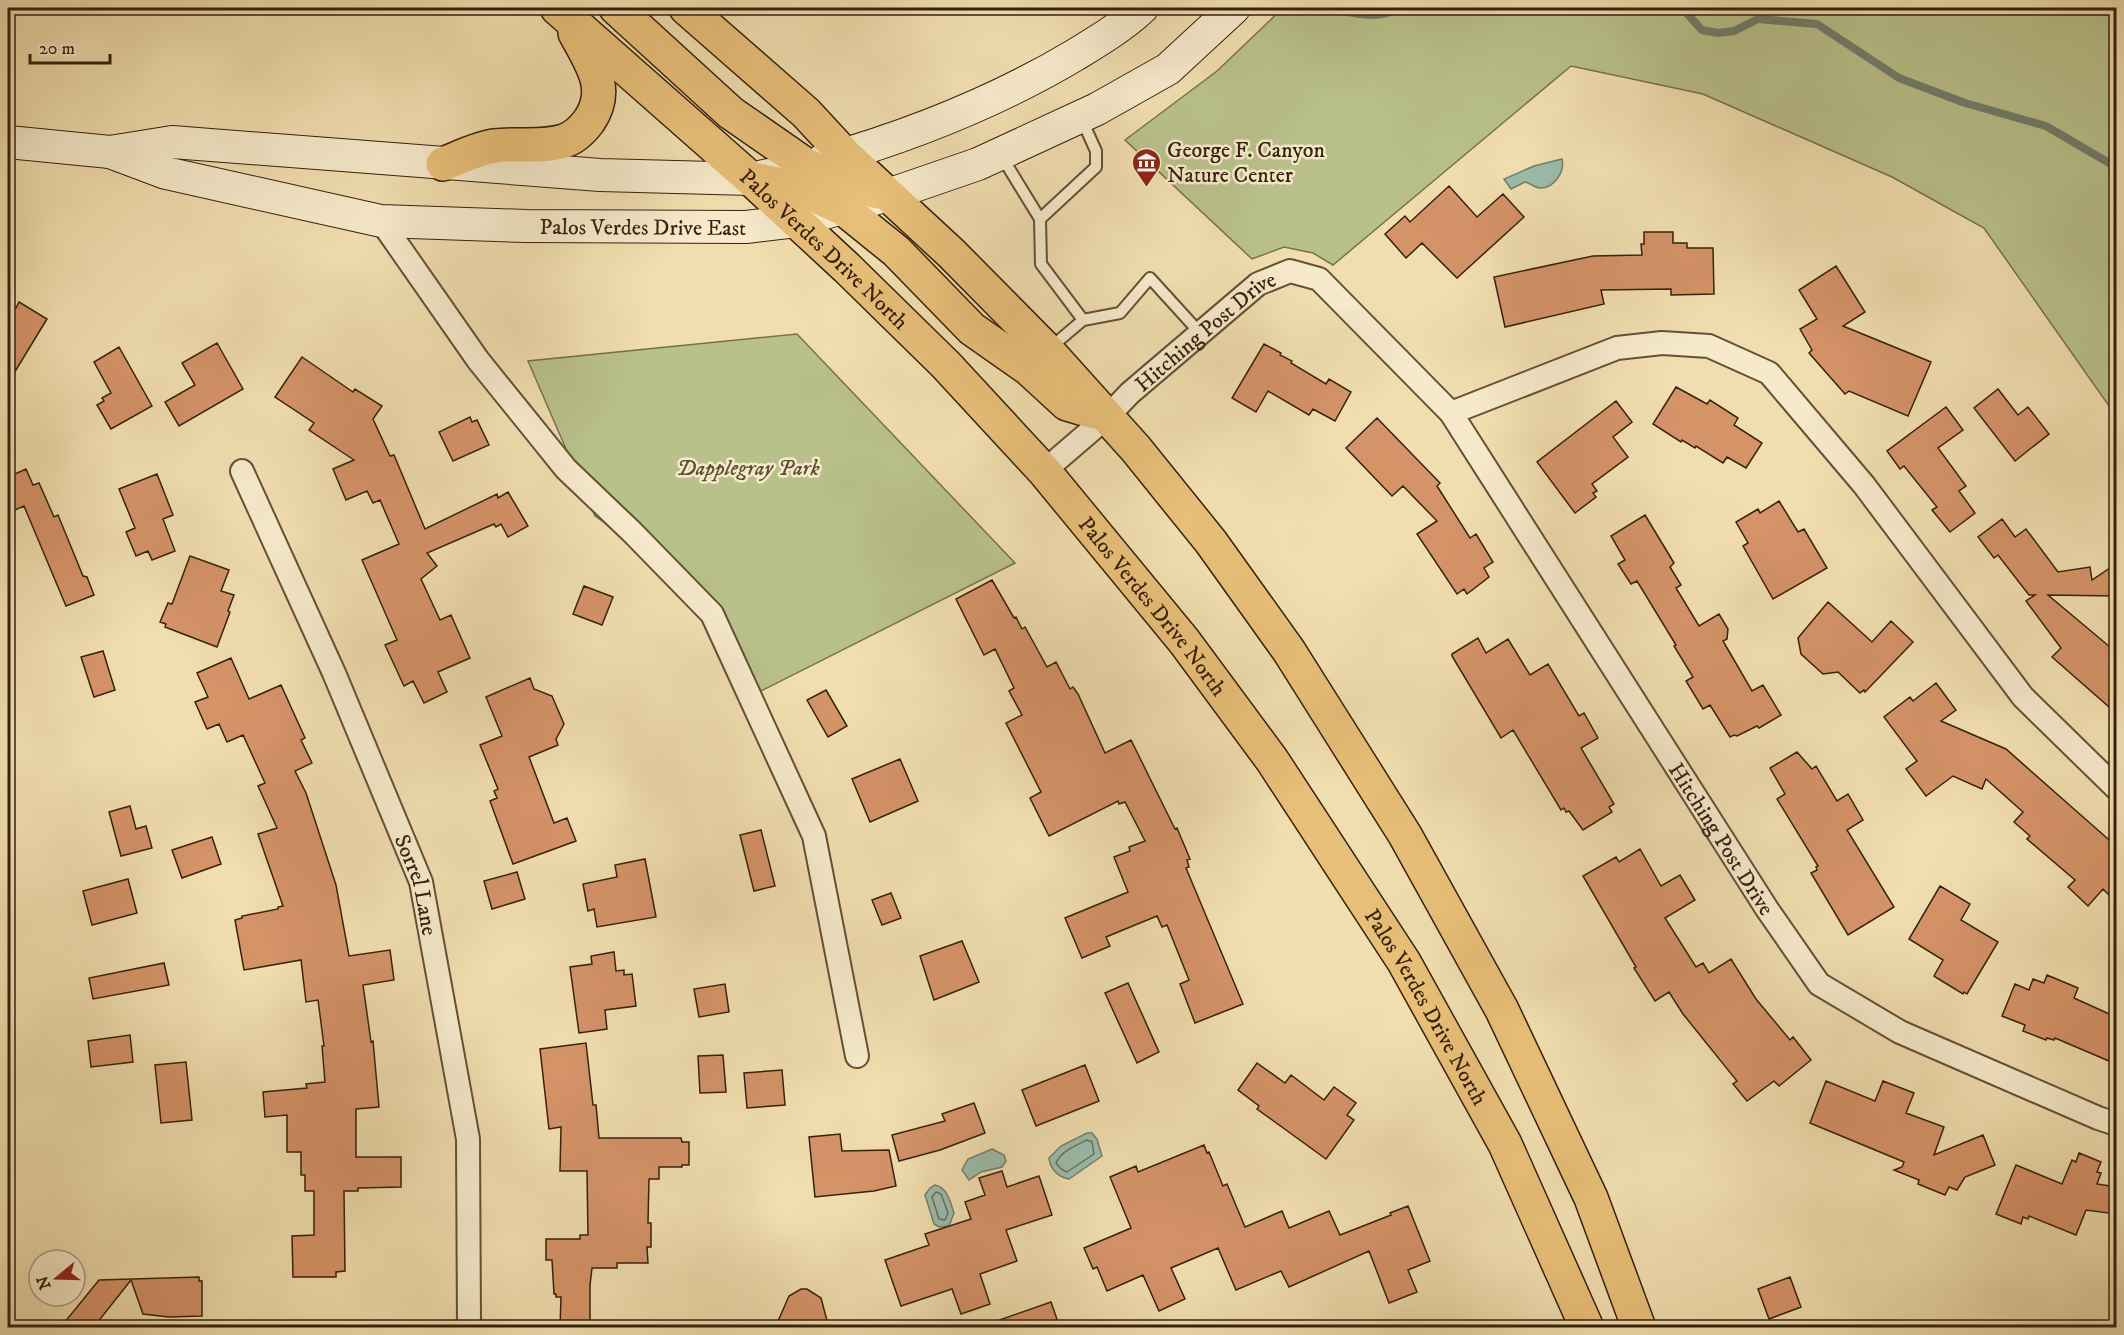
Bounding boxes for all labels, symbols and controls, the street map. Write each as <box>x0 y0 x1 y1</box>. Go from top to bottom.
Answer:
scale bar <box>30 27 110 65</box>
text: 20 m <box>39 38 75 60</box>
place label: George F. Canyon Nature Center <box>1167 137 1326 189</box>
museum icon: George F. Canyon Nature Center <box>1130 146 1162 188</box>
street label: Palos Verdes Drive North <box>734 164 914 336</box>
street label: Palos Verdes Drive East <box>539 214 746 242</box>
street label: Hitching Post Drive <box>1130 266 1280 398</box>
park label: Dapplegray Park <box>676 455 820 482</box>
street label: Palos Verdes Drive North <box>1072 511 1232 702</box>
street label: Hitching Post Drive <box>1662 758 1780 921</box>
street label: Sorrel Lane <box>388 831 443 938</box>
street label: Palos Verdes Drive North <box>1358 904 1493 1111</box>
north arrow <box>27 1248 87 1308</box>
text: N <box>32 1273 55 1292</box>

